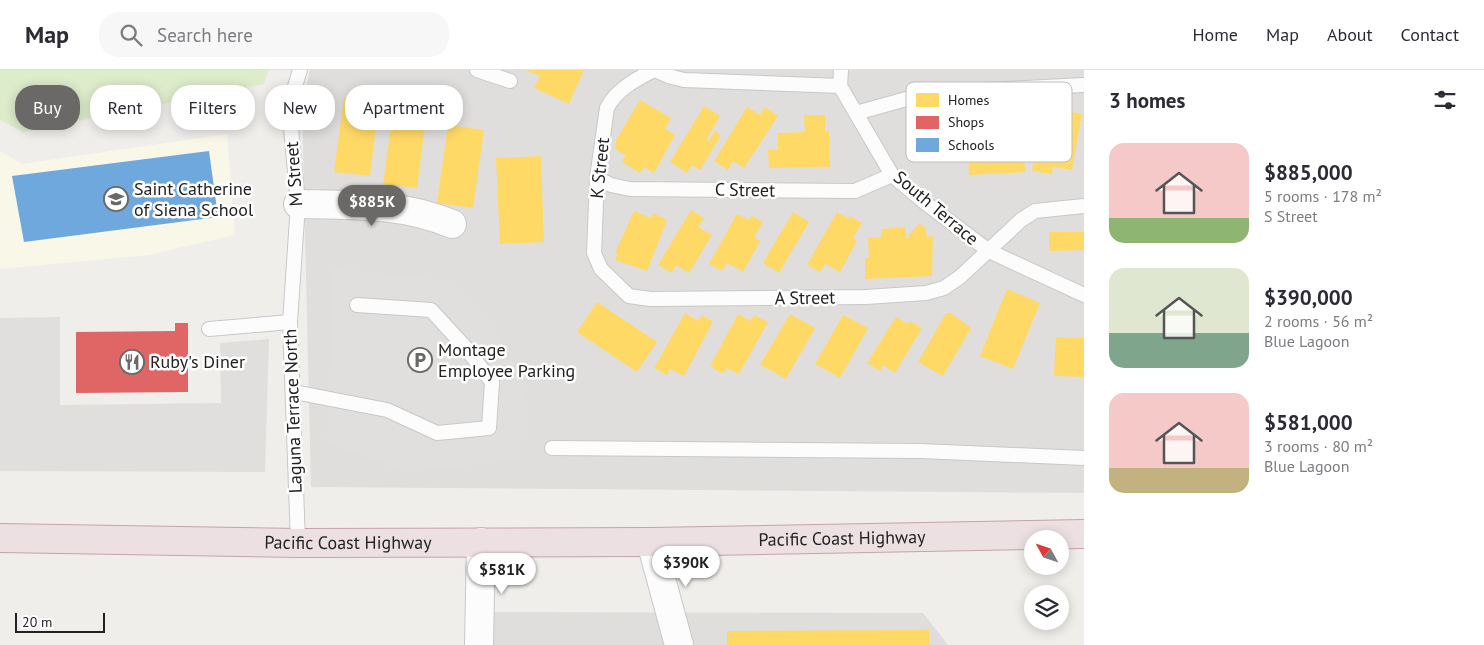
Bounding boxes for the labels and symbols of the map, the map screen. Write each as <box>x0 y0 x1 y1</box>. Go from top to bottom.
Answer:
legend <box>906 82 1072 162</box>
text: Homes <box>948 91 989 109</box>
text: Shops <box>948 113 984 131</box>
street label: K Street <box>585 136 614 200</box>
text: Schools <box>948 136 995 154</box>
street label: M Street <box>280 141 307 207</box>
street label: South Terrace <box>889 165 984 250</box>
place label: Saint Catherine of Siena School <box>134 177 254 221</box>
street label: C Street <box>715 177 775 202</box>
pin: $885K <box>337 184 407 227</box>
school or university icon: Saint Catherine of Siena School <box>103 186 129 212</box>
street label: A Street <box>775 285 835 310</box>
street label: Laguna Terrace North <box>278 329 307 494</box>
place label: Montage Employee Parking <box>438 338 575 382</box>
parking icon: Montage Employee Parking <box>407 347 433 373</box>
restaurant icon: Ruby's Diner <box>119 349 145 375</box>
place label: Ruby's Diner <box>150 350 245 373</box>
street label: Pacific Coast Highway <box>758 525 926 551</box>
street label: Pacific Coast Highway <box>264 530 432 554</box>
north arrow <box>1024 530 1069 575</box>
pin: $390K <box>651 546 721 588</box>
pin: $581K <box>467 552 537 595</box>
scale bar <box>15 610 105 633</box>

